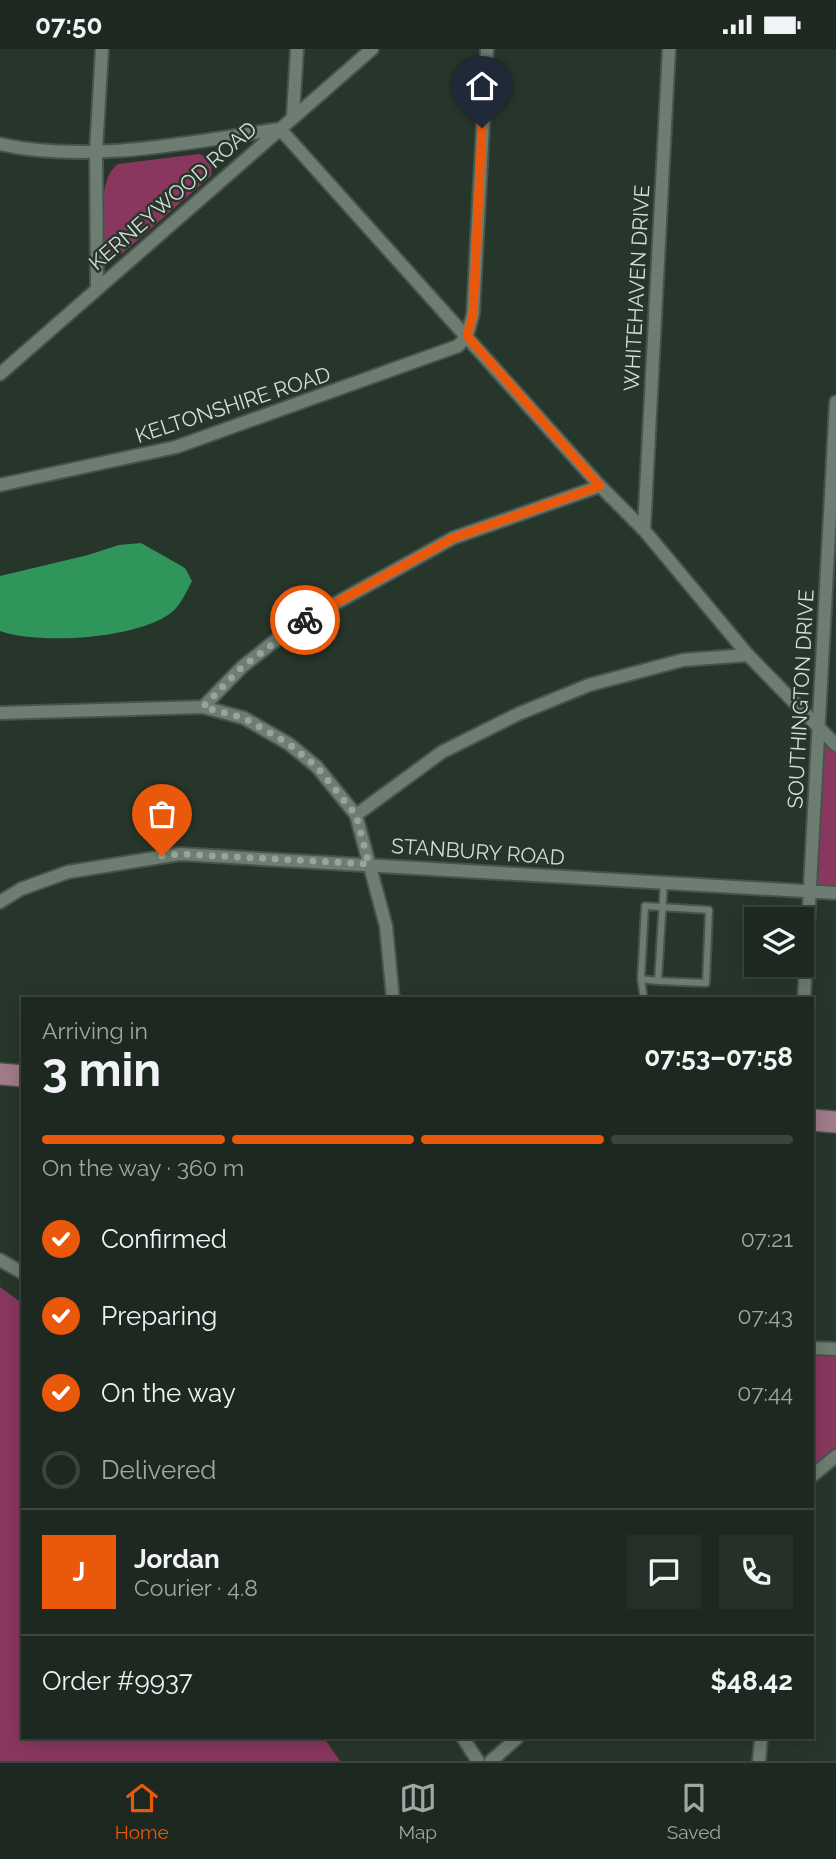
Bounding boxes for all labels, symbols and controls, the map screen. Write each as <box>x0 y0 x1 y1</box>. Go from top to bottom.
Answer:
text: 07:50 <box>35 10 102 40</box>
pin <box>452 56 512 128</box>
icon: home <box>463 67 501 105</box>
street label: KERNEYWOOD ROAD <box>84 116 262 275</box>
street label: WHITEHAVEN DRIVE <box>619 184 654 392</box>
street label: KELTONSHIRE ROAD <box>132 361 334 448</box>
courier <box>270 585 340 655</box>
street label: SOUTHINGTON DRIVE <box>782 589 819 809</box>
icon: bike <box>286 601 324 639</box>
pin <box>132 784 192 856</box>
icon: bag <box>143 795 181 833</box>
street label: STANBURY ROAD <box>390 833 566 870</box>
map controls <box>744 907 814 977</box>
button: layers <box>744 907 814 977</box>
text: Arriving in <box>42 1017 148 1044</box>
text: 07:53–07:58 <box>644 1042 793 1072</box>
text: 3 min <box>42 1043 161 1097</box>
text: On the way · 360 m <box>42 1154 244 1181</box>
icon: check <box>42 1220 80 1258</box>
text: Confirmed <box>101 1224 227 1254</box>
text: 07:21 <box>741 1225 793 1252</box>
icon: check <box>42 1297 80 1335</box>
text: Preparing <box>101 1301 217 1331</box>
text: 07:43 <box>738 1302 793 1329</box>
icon: check <box>42 1374 80 1412</box>
text: On the way <box>101 1378 236 1408</box>
text: 07:44 <box>737 1379 793 1406</box>
text: Delivered <box>101 1455 216 1485</box>
button: chat <box>627 1535 701 1609</box>
button: phone <box>719 1535 793 1609</box>
text: Jordan <box>134 1544 220 1574</box>
text: J <box>73 1557 85 1587</box>
text: Courier · 4.8 <box>134 1574 258 1601</box>
text: Order #9937 <box>42 1666 193 1696</box>
text: $48.42 <box>711 1666 793 1696</box>
tab: Home <box>115 1779 169 1843</box>
tab: Map <box>398 1779 437 1843</box>
tab: Saved <box>667 1779 721 1843</box>

